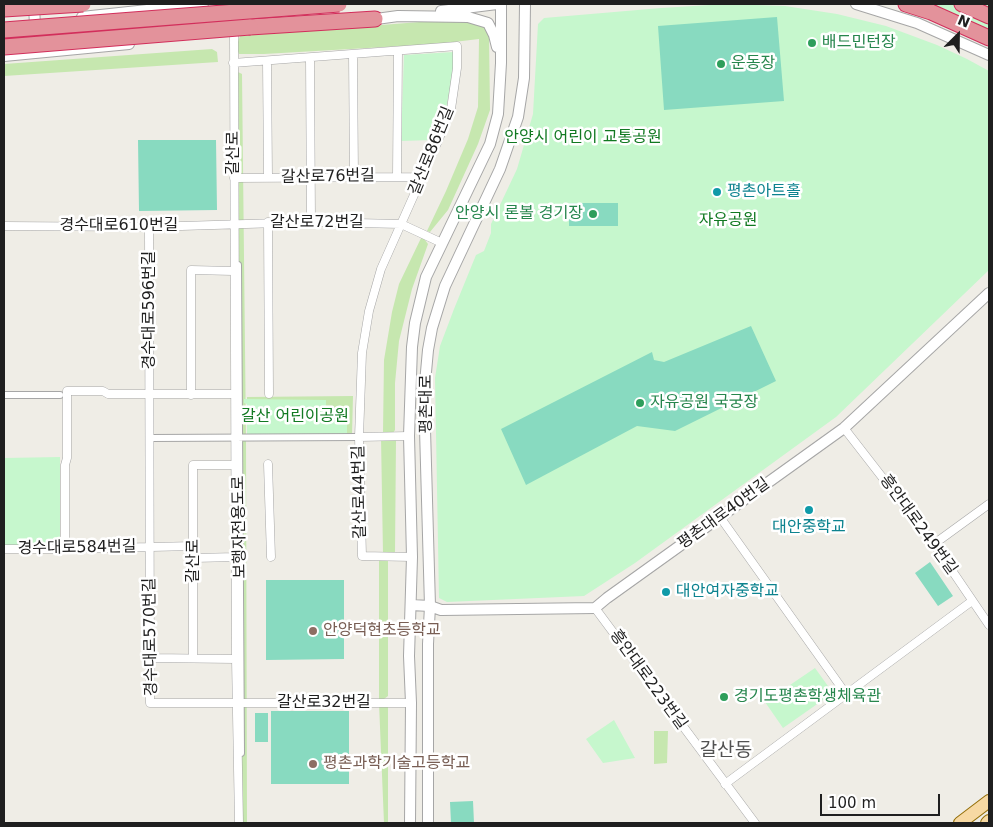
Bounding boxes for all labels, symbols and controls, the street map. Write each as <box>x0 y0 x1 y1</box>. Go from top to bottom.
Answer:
north arrow <box>933 10 983 60</box>
text: N <box>955 12 972 31</box>
place label: 배드민턴장 <box>822 33 896 53</box>
marker: 배드민턴장 <box>806 37 818 49</box>
place label: 운동장 <box>731 54 775 74</box>
marker: 운동장 <box>715 58 727 70</box>
street label: 갈산로86번길 <box>406 104 458 198</box>
park label: 안양시 어린이 교통공원 <box>504 128 662 148</box>
street label: 갈산로 <box>224 131 244 175</box>
street label: 갈산로76번길 <box>281 167 375 187</box>
place label: 평촌아트홀 <box>727 182 801 202</box>
marker: 평촌아트홀 <box>711 186 723 198</box>
place label: 안양시 론볼 경기장 <box>455 204 583 224</box>
marker: 안양시 론볼 경기장 <box>587 208 599 220</box>
park label: 자유공원 <box>699 211 757 231</box>
street label: 갈산로72번길 <box>270 213 364 233</box>
street label: 경수대로610번길 <box>60 216 178 236</box>
street label: 경수대로596번길 <box>140 251 160 369</box>
street label: 평촌대로 <box>417 375 437 433</box>
place label: 자유공원 국궁장 <box>650 393 758 413</box>
marker: 자유공원 국궁장 <box>634 397 646 409</box>
park label: 갈산 어린이공원 <box>241 407 349 427</box>
street label: 갈산로44번길 <box>350 445 370 539</box>
street label: 흥안대로249번길 <box>875 471 961 579</box>
street label: 평촌대로40번길 <box>674 474 774 554</box>
street label: 보행자전용도로 <box>230 475 250 579</box>
marker: 대안중학교 <box>803 504 815 516</box>
place label: 대안중학교 <box>772 518 846 538</box>
street label: 경수대로584번길 <box>17 537 137 559</box>
street label: 갈산로 <box>184 539 204 583</box>
street label: 경수대로570번길 <box>140 577 162 697</box>
place label: 대안여자중학교 <box>676 582 779 602</box>
marker: 대안여자중학교 <box>660 586 672 598</box>
place label: 안양덕현초등학교 <box>323 621 441 641</box>
marker: 안양덕현초등학교 <box>307 625 319 637</box>
street label: 흥안대로223번길 <box>605 626 691 734</box>
place label: 경기도평촌학생체육관 <box>734 687 881 707</box>
marker: 경기도평촌학생체육관 <box>718 691 730 703</box>
street label: 갈산로32번길 <box>277 693 371 713</box>
district label: 갈산동 <box>700 740 752 762</box>
place label: 평촌과학기술고등학교 <box>323 754 470 774</box>
marker: 평촌과학기술고등학교 <box>307 758 319 770</box>
scale bar <box>823 784 943 816</box>
text: 100 m <box>828 794 876 812</box>

